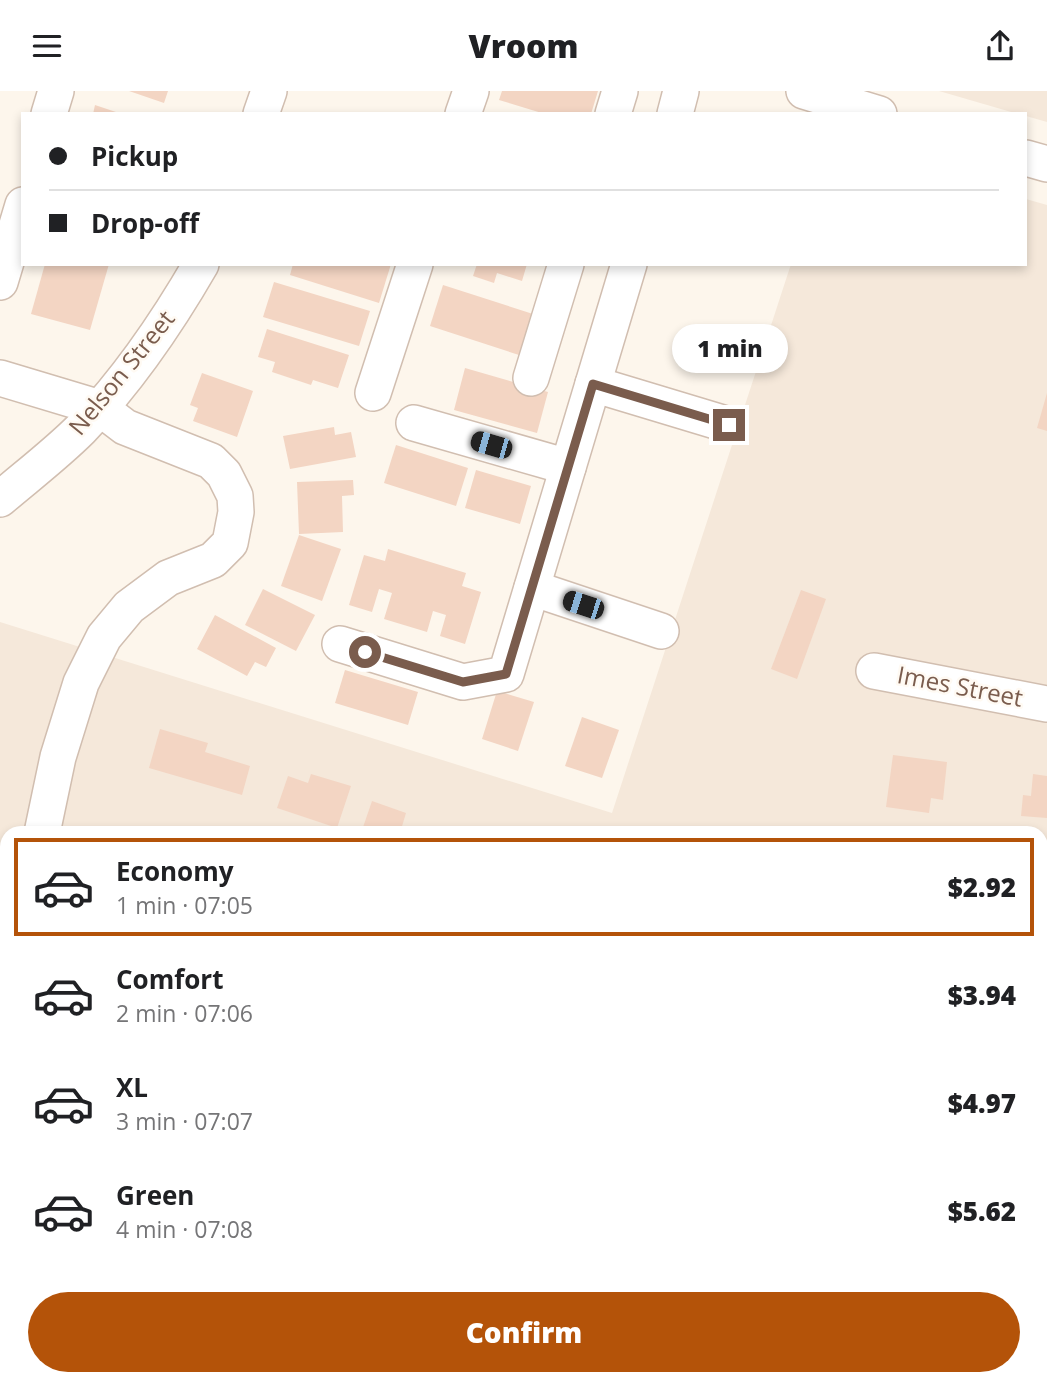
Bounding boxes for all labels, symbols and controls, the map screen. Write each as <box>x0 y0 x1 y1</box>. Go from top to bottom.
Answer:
text: Vroom <box>469 24 579 67</box>
icon: menu <box>28 27 66 65</box>
icon: share <box>981 27 1019 65</box>
text: Pickup <box>91 138 178 174</box>
text: Drop-off <box>91 205 199 241</box>
street label: Nelson Street <box>60 303 181 441</box>
callout: 1 min <box>671 323 787 373</box>
text: 1 min <box>697 332 763 364</box>
route end <box>713 409 745 441</box>
car <box>468 429 515 461</box>
car <box>560 589 607 621</box>
route start <box>349 636 381 668</box>
street label: Imes Street <box>895 657 1026 714</box>
text: Economy <box>116 853 234 889</box>
icon: car <box>32 856 95 919</box>
text: $2.92 <box>948 869 1016 905</box>
text: 1 min · 07:05 <box>116 889 253 921</box>
text: Comfort <box>116 961 223 997</box>
icon: car <box>32 964 95 1027</box>
text: $3.94 <box>948 977 1016 1013</box>
text: 2 min · 07:06 <box>116 997 253 1029</box>
text: XL <box>116 1069 148 1105</box>
icon: car <box>32 1072 95 1135</box>
text: $4.97 <box>948 1085 1016 1121</box>
text: 3 min · 07:07 <box>116 1105 253 1137</box>
text: Green <box>116 1177 194 1213</box>
icon: car <box>32 1180 95 1243</box>
text: $5.62 <box>948 1193 1016 1229</box>
text: 4 min · 07:08 <box>116 1213 253 1245</box>
button: Confirm <box>28 1292 1020 1372</box>

